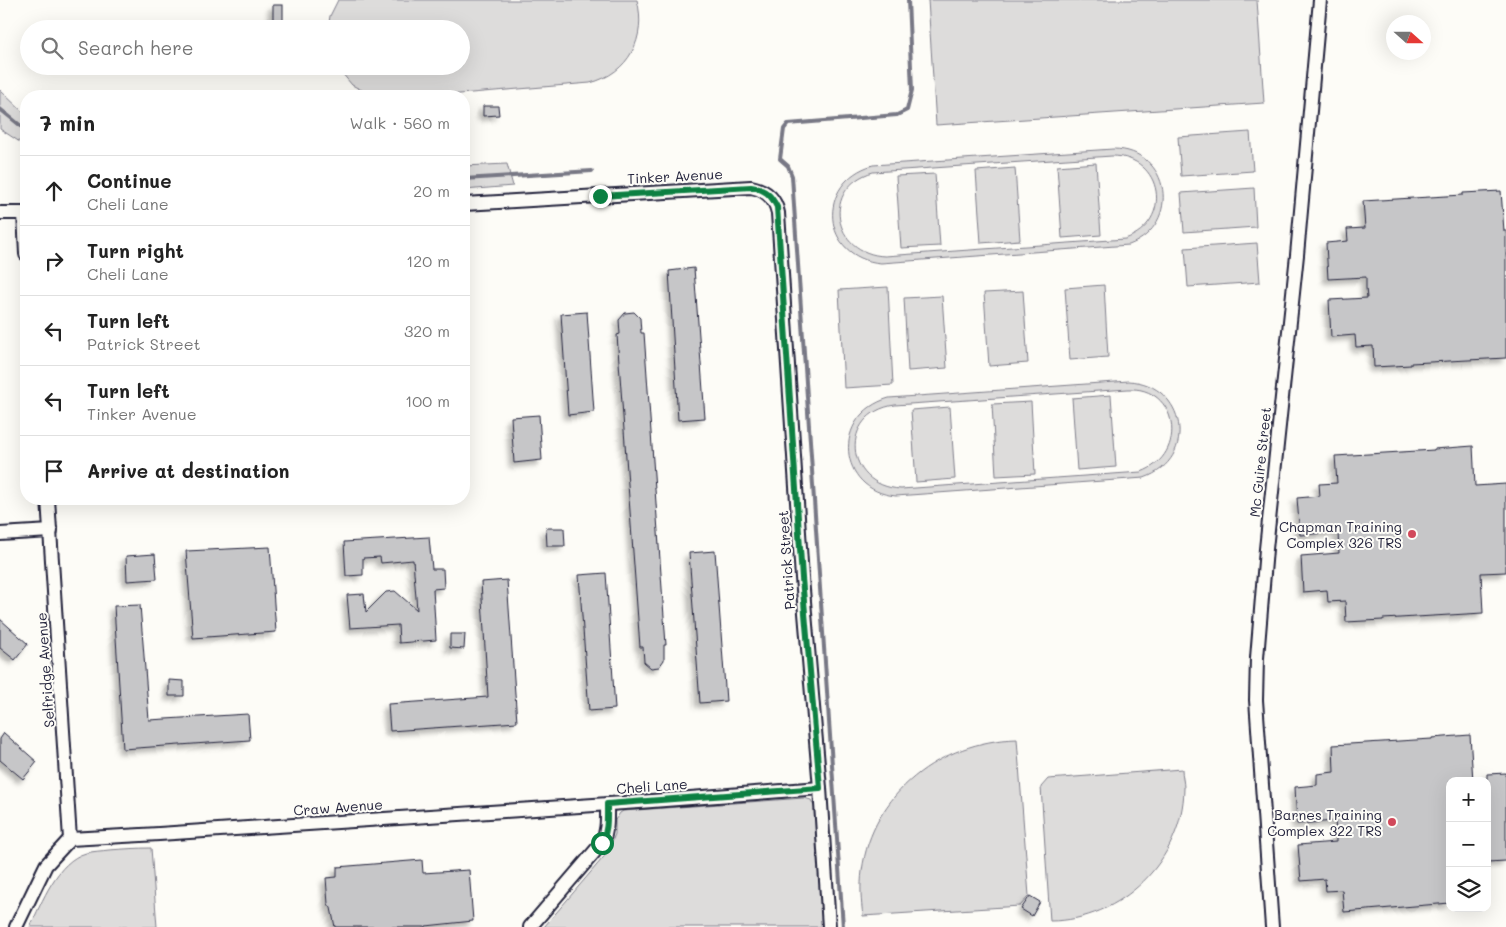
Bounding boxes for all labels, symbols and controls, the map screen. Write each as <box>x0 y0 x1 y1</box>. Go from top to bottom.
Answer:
north arrow <box>1386 15 1431 60</box>
search box <box>20 20 470 75</box>
icon: search <box>38 34 66 62</box>
text: Search here <box>78 35 194 60</box>
text: 7 min <box>40 109 95 136</box>
text: Walk · 560 m <box>350 112 450 133</box>
street label: Tinker Avenue <box>627 164 723 188</box>
text: Continue <box>87 168 172 193</box>
icon: ahead <box>40 177 68 205</box>
text: 20 m <box>413 180 450 201</box>
route end <box>589 185 612 208</box>
text: Cheli Lane <box>87 193 169 214</box>
text: Turn right <box>87 238 184 263</box>
icon: right <box>40 247 68 275</box>
text: 120 m <box>406 250 450 271</box>
text: Cheli Lane <box>87 263 169 284</box>
text: Turn left <box>87 308 170 333</box>
icon: left <box>40 317 68 345</box>
text: 320 m <box>404 320 450 341</box>
text: Patrick Street <box>87 333 201 354</box>
text: Turn left <box>87 378 170 403</box>
icon: left <box>40 387 68 415</box>
text: 100 m <box>405 390 450 411</box>
text: Tinker Avenue <box>87 403 197 424</box>
street label: Mc Guire Street <box>1245 406 1275 518</box>
icon: arrive <box>40 457 68 485</box>
text: Arrive at destination <box>87 458 290 483</box>
street label: Patrick Street <box>773 510 799 610</box>
place label: Chapman Training Complex 326 TRS <box>1279 517 1402 552</box>
marker: Chapman Training Complex 326 TRS <box>1406 528 1418 540</box>
street label: Selfridge Avenue <box>31 612 59 728</box>
street label: Cheli Lane <box>616 774 688 798</box>
map controls <box>1446 777 1491 912</box>
button: + <box>1446 777 1491 822</box>
street label: Craw Avenue <box>293 794 383 820</box>
place label: Barnes Training Complex 322 TRS <box>1267 805 1382 840</box>
marker: Barnes Training Complex 322 TRS <box>1386 816 1398 828</box>
button: − <box>1446 822 1491 867</box>
route start <box>591 832 614 855</box>
button: layers <box>1446 867 1491 912</box>

